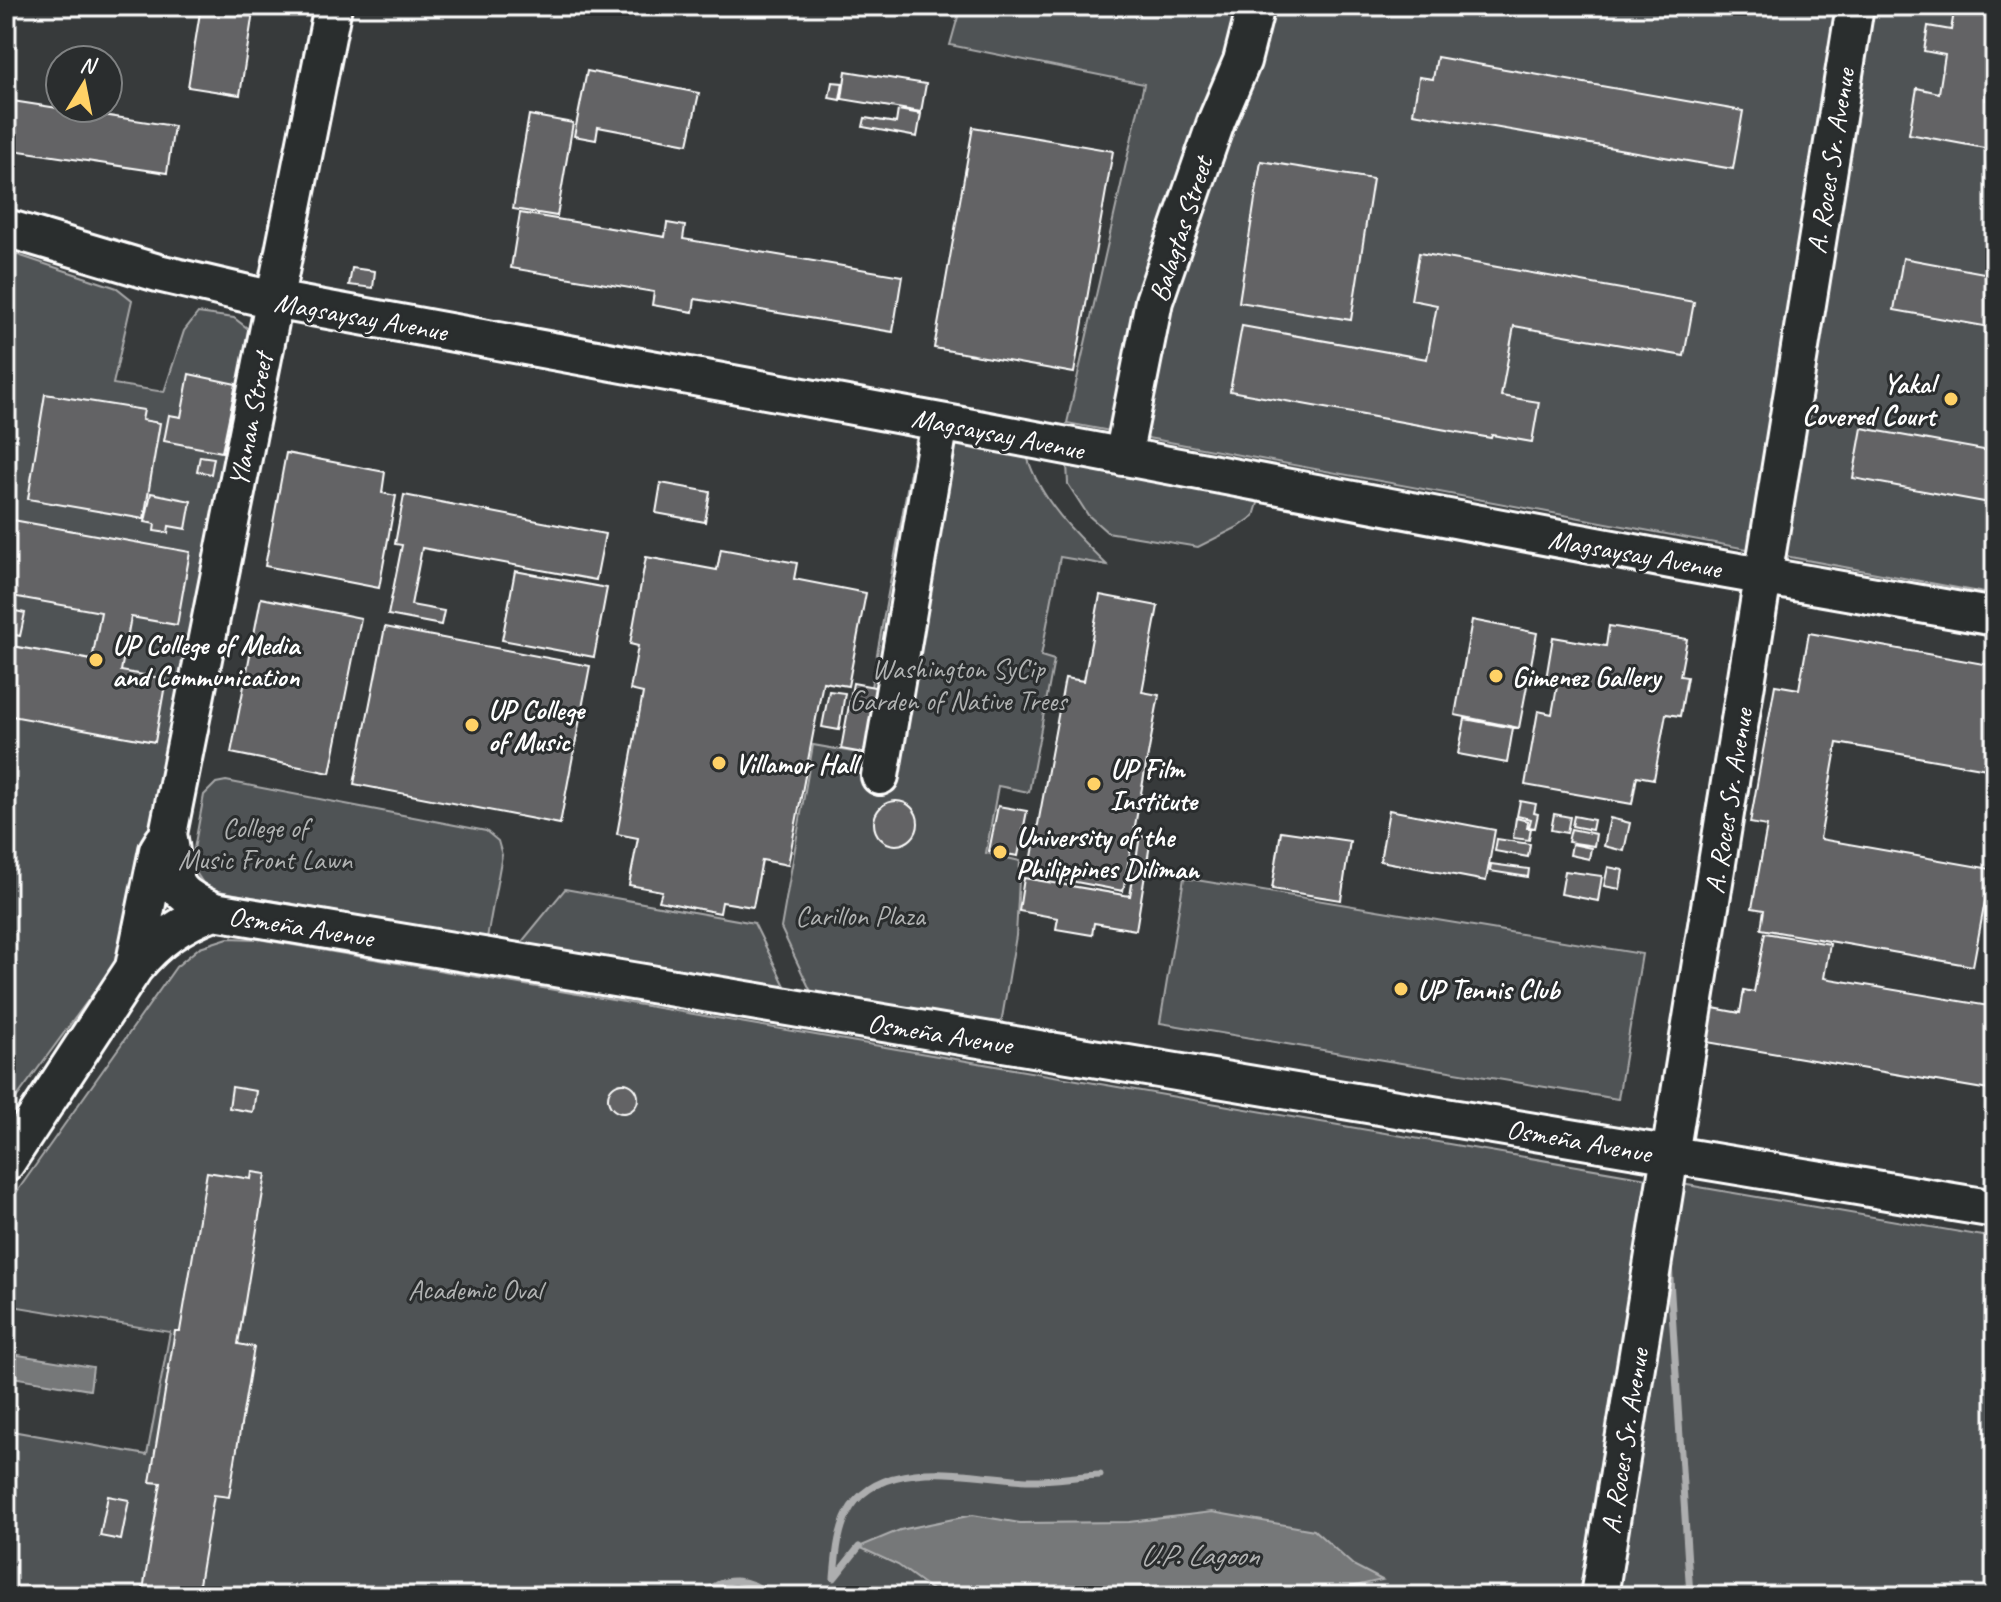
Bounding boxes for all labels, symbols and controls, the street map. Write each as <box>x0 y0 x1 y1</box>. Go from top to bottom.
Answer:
north arrow <box>44 44 124 124</box>
text: N <box>78 50 100 81</box>
street label: A. Roces Sr. Avenue <box>1799 64 1863 256</box>
street label: Balagtas Street <box>1141 150 1221 306</box>
street label: Magsaysay Avenue <box>272 284 452 349</box>
street label: Ylanan Street <box>220 347 281 490</box>
place label: Yakal Covered Court <box>1802 366 1940 433</box>
marker: Yakal Covered Court <box>1942 390 1960 408</box>
street label: Magsaysay Avenue <box>909 400 1089 468</box>
street label: Magsaysay Avenue <box>1546 521 1726 586</box>
place label: UP College of Media and Communication <box>112 627 302 694</box>
marker: UP College of Media and Communication <box>87 651 105 669</box>
park label: Washington SyCip Garden of Native Trees <box>849 651 1069 718</box>
place label: Gimenez Gallery <box>1512 659 1662 694</box>
marker: Gimenez Gallery <box>1487 667 1505 685</box>
place label: UP College of Music <box>488 692 587 759</box>
street label: A. Roces Sr. Avenue <box>1697 704 1761 896</box>
marker: UP College of Music <box>463 716 481 734</box>
place label: Villamor Hall <box>735 746 862 781</box>
place label: UP Film Institute <box>1110 751 1199 818</box>
marker: Villamor Hall <box>710 754 728 772</box>
marker: UP Film Institute <box>1085 775 1103 793</box>
park label: College of Music Front Lawn <box>178 810 354 877</box>
place label: University of the Philippines Diliman <box>1016 819 1201 886</box>
marker: University of the Philippines Diliman <box>991 843 1009 861</box>
street label: Osmeña Avenue <box>226 898 378 955</box>
park label: Carillon Plaza <box>795 898 927 933</box>
place label: UP Tennis Club <box>1417 972 1561 1007</box>
marker: UP Tennis Club <box>1392 980 1410 998</box>
street label: Osmeña Avenue <box>865 1005 1017 1062</box>
street label: Osmeña Avenue <box>1504 1111 1656 1171</box>
park label: Academic Oval <box>408 1272 547 1307</box>
street label: A. Roces Sr. Avenue <box>1593 1344 1657 1536</box>
water label: U.P. Lagoon <box>1140 1536 1261 1574</box>

